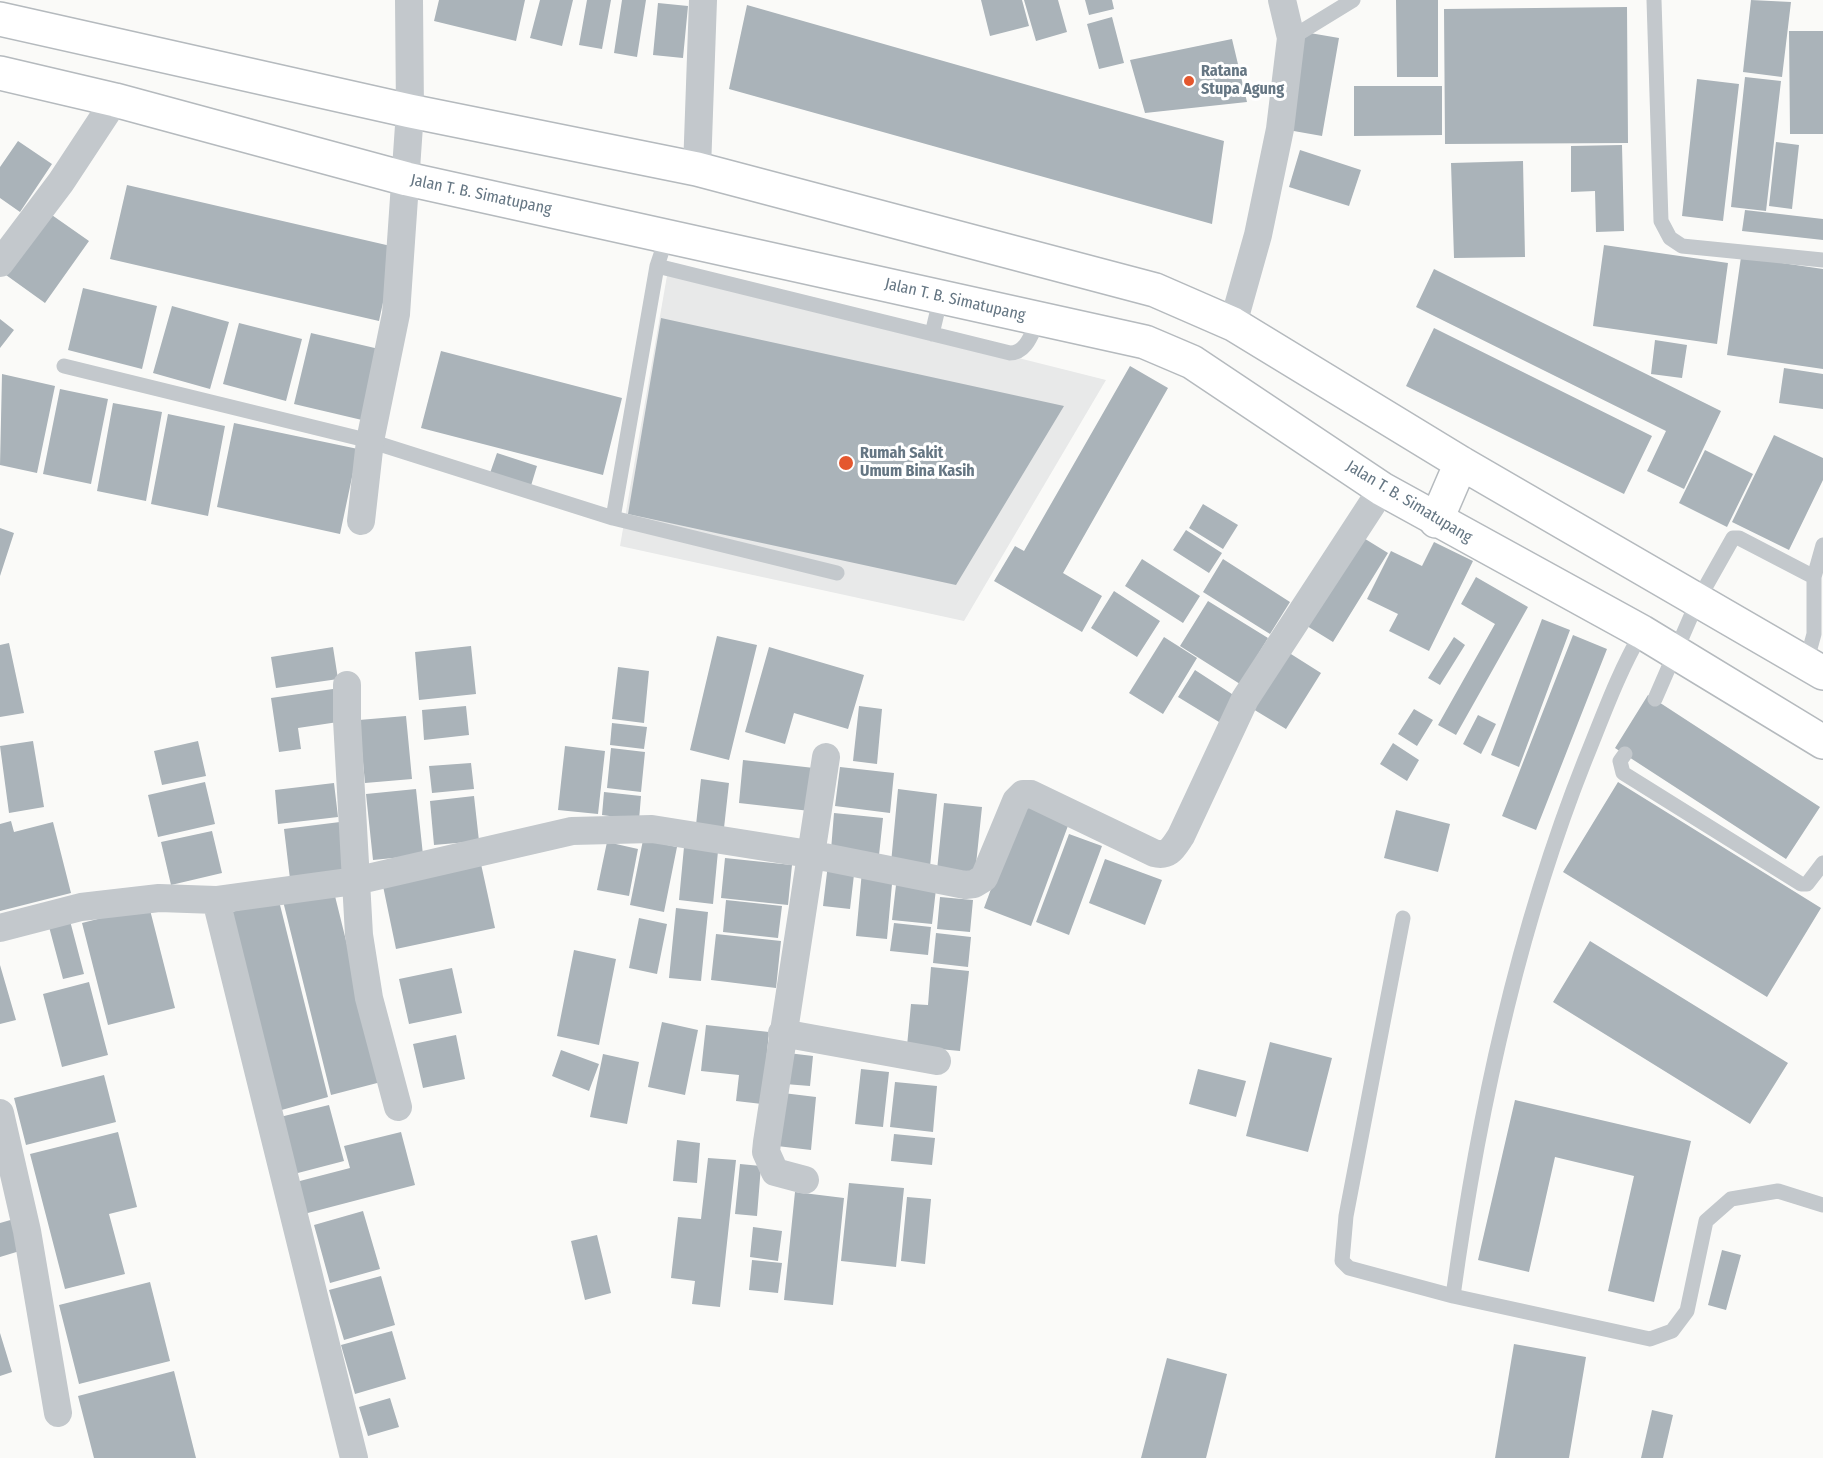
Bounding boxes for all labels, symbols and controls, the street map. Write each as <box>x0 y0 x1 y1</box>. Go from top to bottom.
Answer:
place label: Ratana Stupa Agung <box>1201 62 1284 100</box>
marker: Ratana Stupa Agung <box>1182 74 1196 88</box>
street label: Jalan T. B. Simatupang <box>409 171 553 219</box>
street label: Jalan T. B. Simatupang <box>883 274 1027 326</box>
place label: Rumah Sakit Umum Bina Kasih <box>860 444 975 482</box>
marker: Rumah Sakit Umum Bina Kasih <box>837 454 855 472</box>
street label: Jalan T. B. Simatupang <box>1343 457 1475 547</box>

